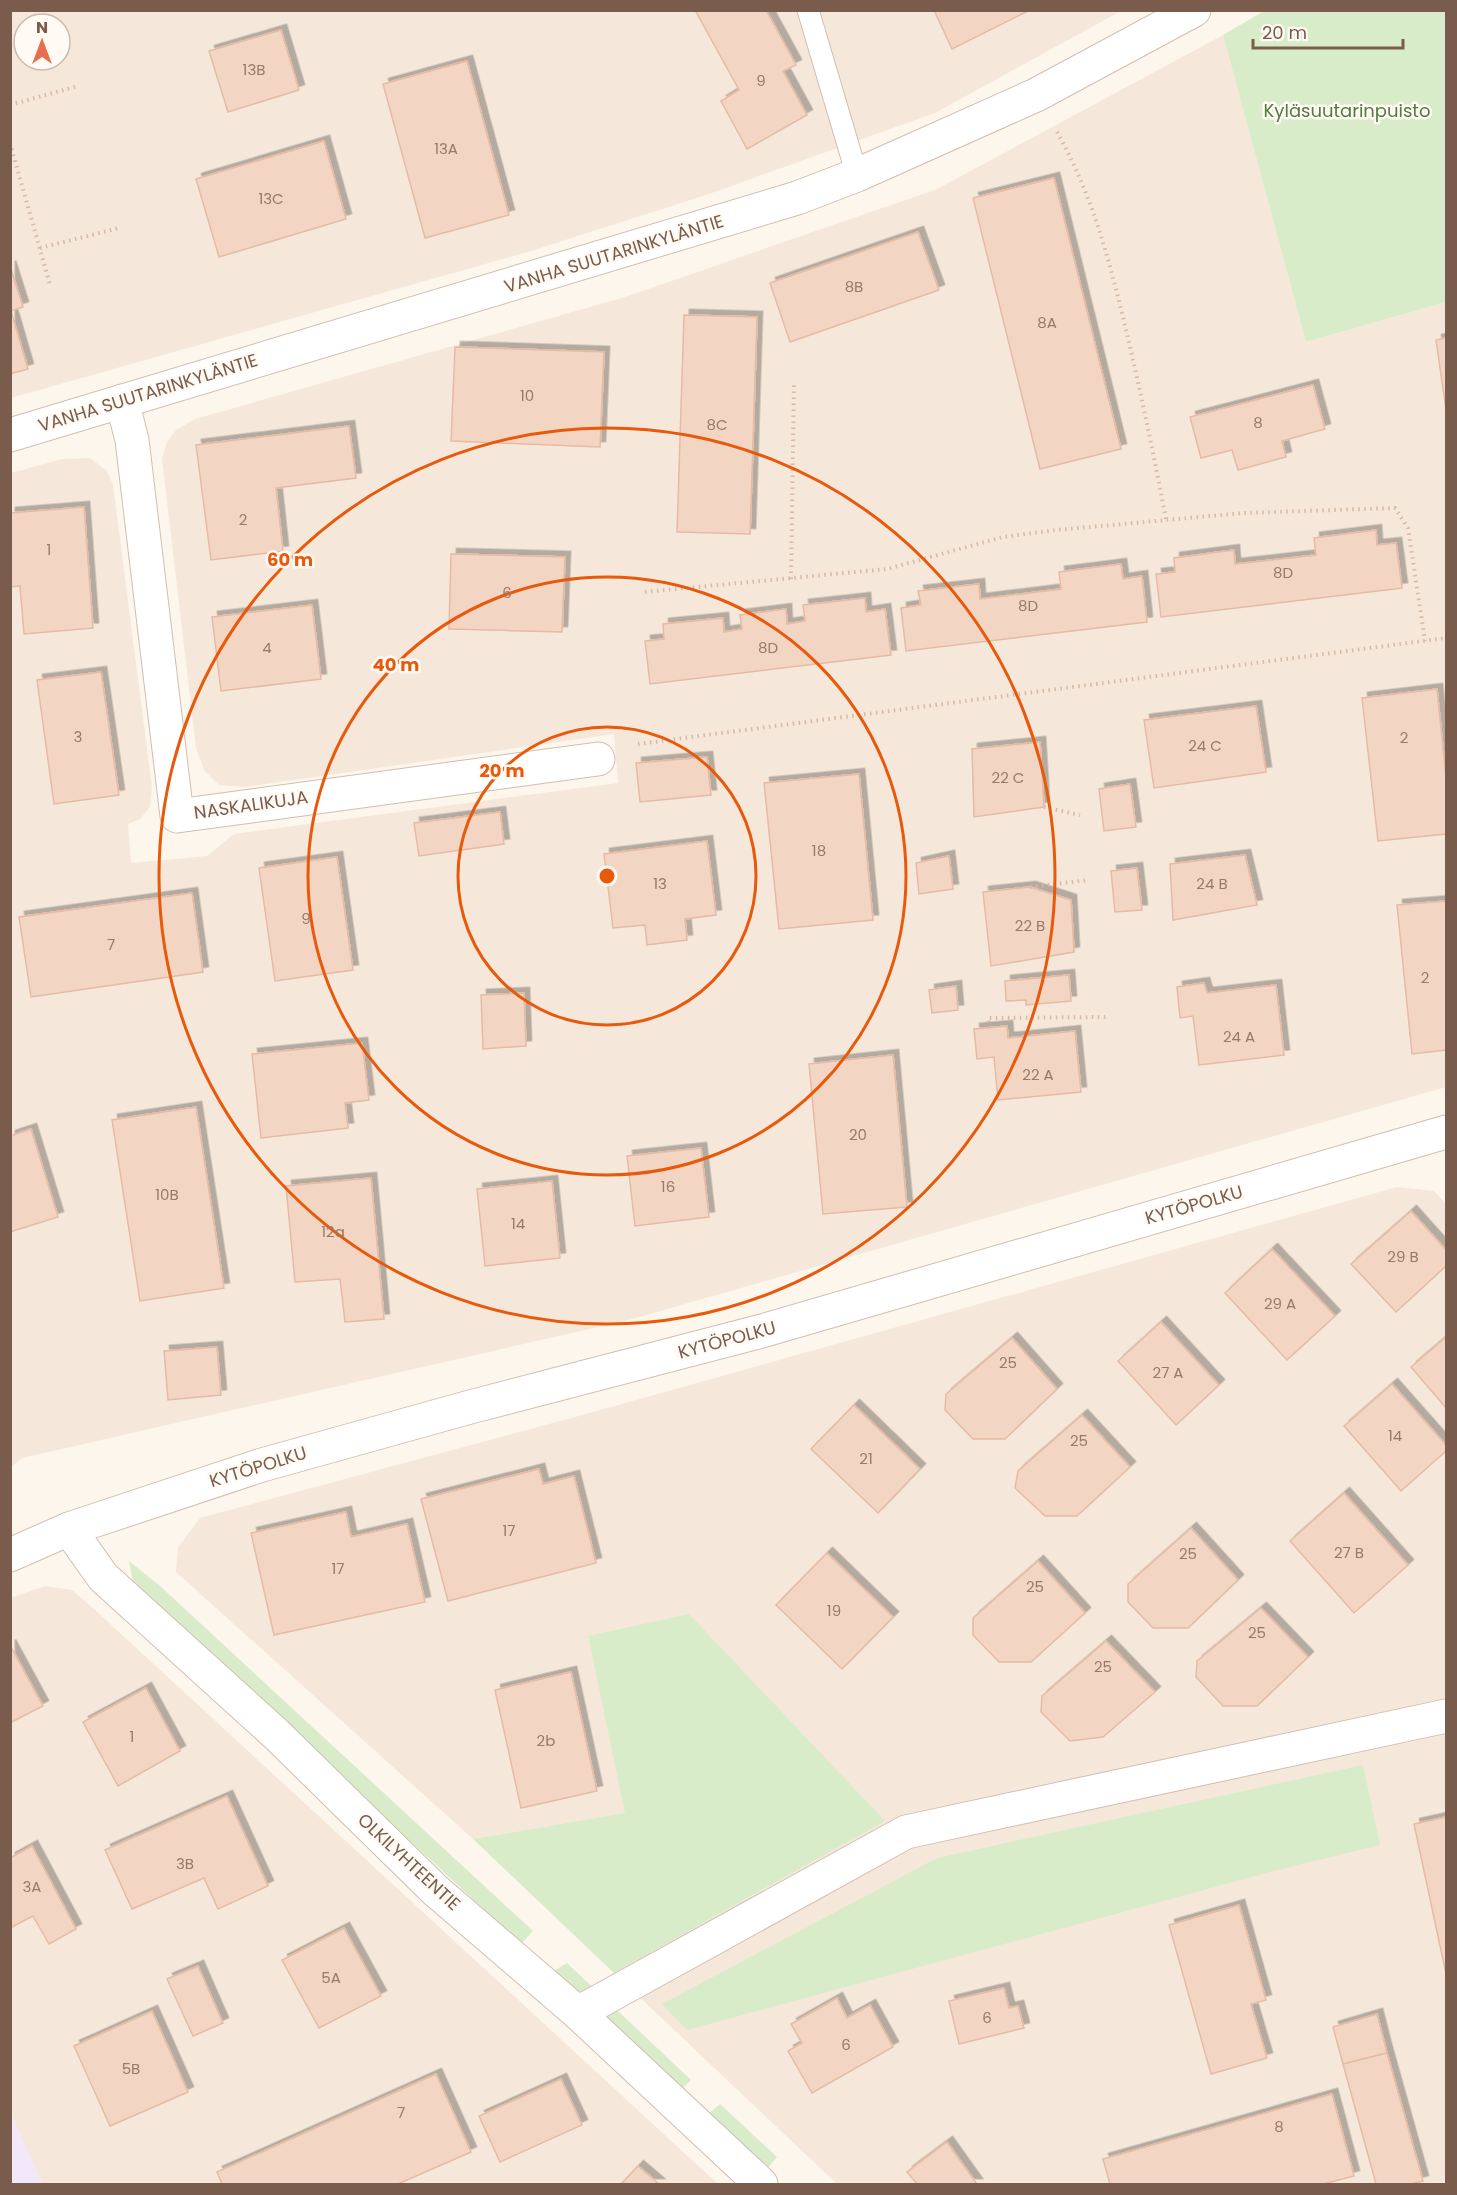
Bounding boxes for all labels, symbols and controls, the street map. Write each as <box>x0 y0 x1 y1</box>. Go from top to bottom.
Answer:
north arrow <box>12 12 72 72</box>
scale bar <box>1253 12 1403 50</box>
text: N <box>36 16 48 39</box>
text: 20 m <box>1262 20 1307 45</box>
house number: 13B <box>243 59 265 80</box>
house number: 9 <box>756 70 766 91</box>
park label: Kyläsuutarinpuisto <box>1264 98 1430 123</box>
house number: 13A <box>434 138 458 159</box>
house number: 13C <box>258 188 284 209</box>
street label: VANHA SUUTARINKYLÄNTIE <box>501 208 727 299</box>
house number: 8B <box>845 276 863 297</box>
house number: 8A <box>1037 312 1057 333</box>
street label: VANHA SUUTARINKYLÄNTIE <box>35 347 261 438</box>
house number: 10 <box>520 385 534 406</box>
house number: 8 <box>1253 412 1263 433</box>
house number: 8C <box>706 414 728 435</box>
house number: 2 <box>239 509 247 530</box>
house number: 1 <box>47 539 51 560</box>
text: 60 m <box>267 547 313 572</box>
house number: 8D <box>1273 562 1293 583</box>
house number: 6 <box>502 582 512 603</box>
house number: 8D <box>1018 595 1038 616</box>
house number: 4 <box>262 637 272 658</box>
house number: 8D <box>758 637 778 658</box>
text: 40 m <box>373 652 419 677</box>
house number: 3 <box>74 726 82 747</box>
house number: 2 <box>1400 727 1408 748</box>
house number: 24 C <box>1188 735 1222 756</box>
text: 20 m <box>480 758 524 783</box>
house number: 22 C <box>992 767 1024 788</box>
street label: NASKALIKUJA <box>192 784 310 825</box>
house number: 18 <box>812 840 826 861</box>
centre of rings <box>597 866 617 886</box>
house number: 13 <box>653 873 667 894</box>
house number: 24 B <box>1196 873 1228 894</box>
house number: 9 <box>301 908 311 929</box>
house number: 22 B <box>1015 915 1045 936</box>
house number: 7 <box>107 934 115 955</box>
house number: 2 <box>1421 967 1429 988</box>
house number: 24 A <box>1223 1026 1255 1047</box>
house number: 22 A <box>1022 1064 1054 1085</box>
house number: 20 <box>849 1124 867 1145</box>
house number: 16 <box>661 1176 675 1197</box>
street label: KYTÖPOLKU <box>1142 1179 1246 1230</box>
house number: 10B <box>155 1184 179 1205</box>
house number: 14 <box>511 1213 525 1234</box>
house number: 12a <box>321 1221 345 1242</box>
house number: 29 B <box>1387 1246 1419 1267</box>
house number: 29 A <box>1264 1293 1296 1314</box>
street label: KYTÖPOLKU <box>675 1314 779 1365</box>
house number: 25 <box>999 1352 1017 1373</box>
house number: 27 A <box>1153 1362 1183 1383</box>
house number: 14 <box>1388 1425 1402 1446</box>
house number: 25 <box>1070 1430 1088 1451</box>
street label: KYTÖPOLKU <box>206 1440 310 1493</box>
house number: 21 <box>859 1448 873 1469</box>
house number: 17 <box>503 1520 516 1541</box>
house number: 27 B <box>1334 1542 1364 1563</box>
house number: 25 <box>1179 1543 1197 1564</box>
house number: 17 <box>332 1558 345 1579</box>
house number: 25 <box>1026 1576 1044 1597</box>
house number: 19 <box>827 1600 841 1621</box>
house number: 25 <box>1248 1622 1266 1643</box>
house number: 25 <box>1094 1656 1112 1677</box>
house number: 1 <box>130 1726 134 1747</box>
house number: 2b <box>537 1730 555 1751</box>
street label: OLKILYHTEENTIE <box>352 1807 466 1916</box>
house number: 3B <box>176 1853 194 1874</box>
house number: 3A <box>23 1876 41 1897</box>
house number: 5A <box>321 1967 341 1988</box>
house number: 6 <box>982 2007 992 2028</box>
house number: 6 <box>841 2034 851 2055</box>
house number: 5B <box>122 2058 140 2079</box>
house number: 7 <box>397 2102 405 2123</box>
house number: 8 <box>1274 2116 1284 2137</box>

